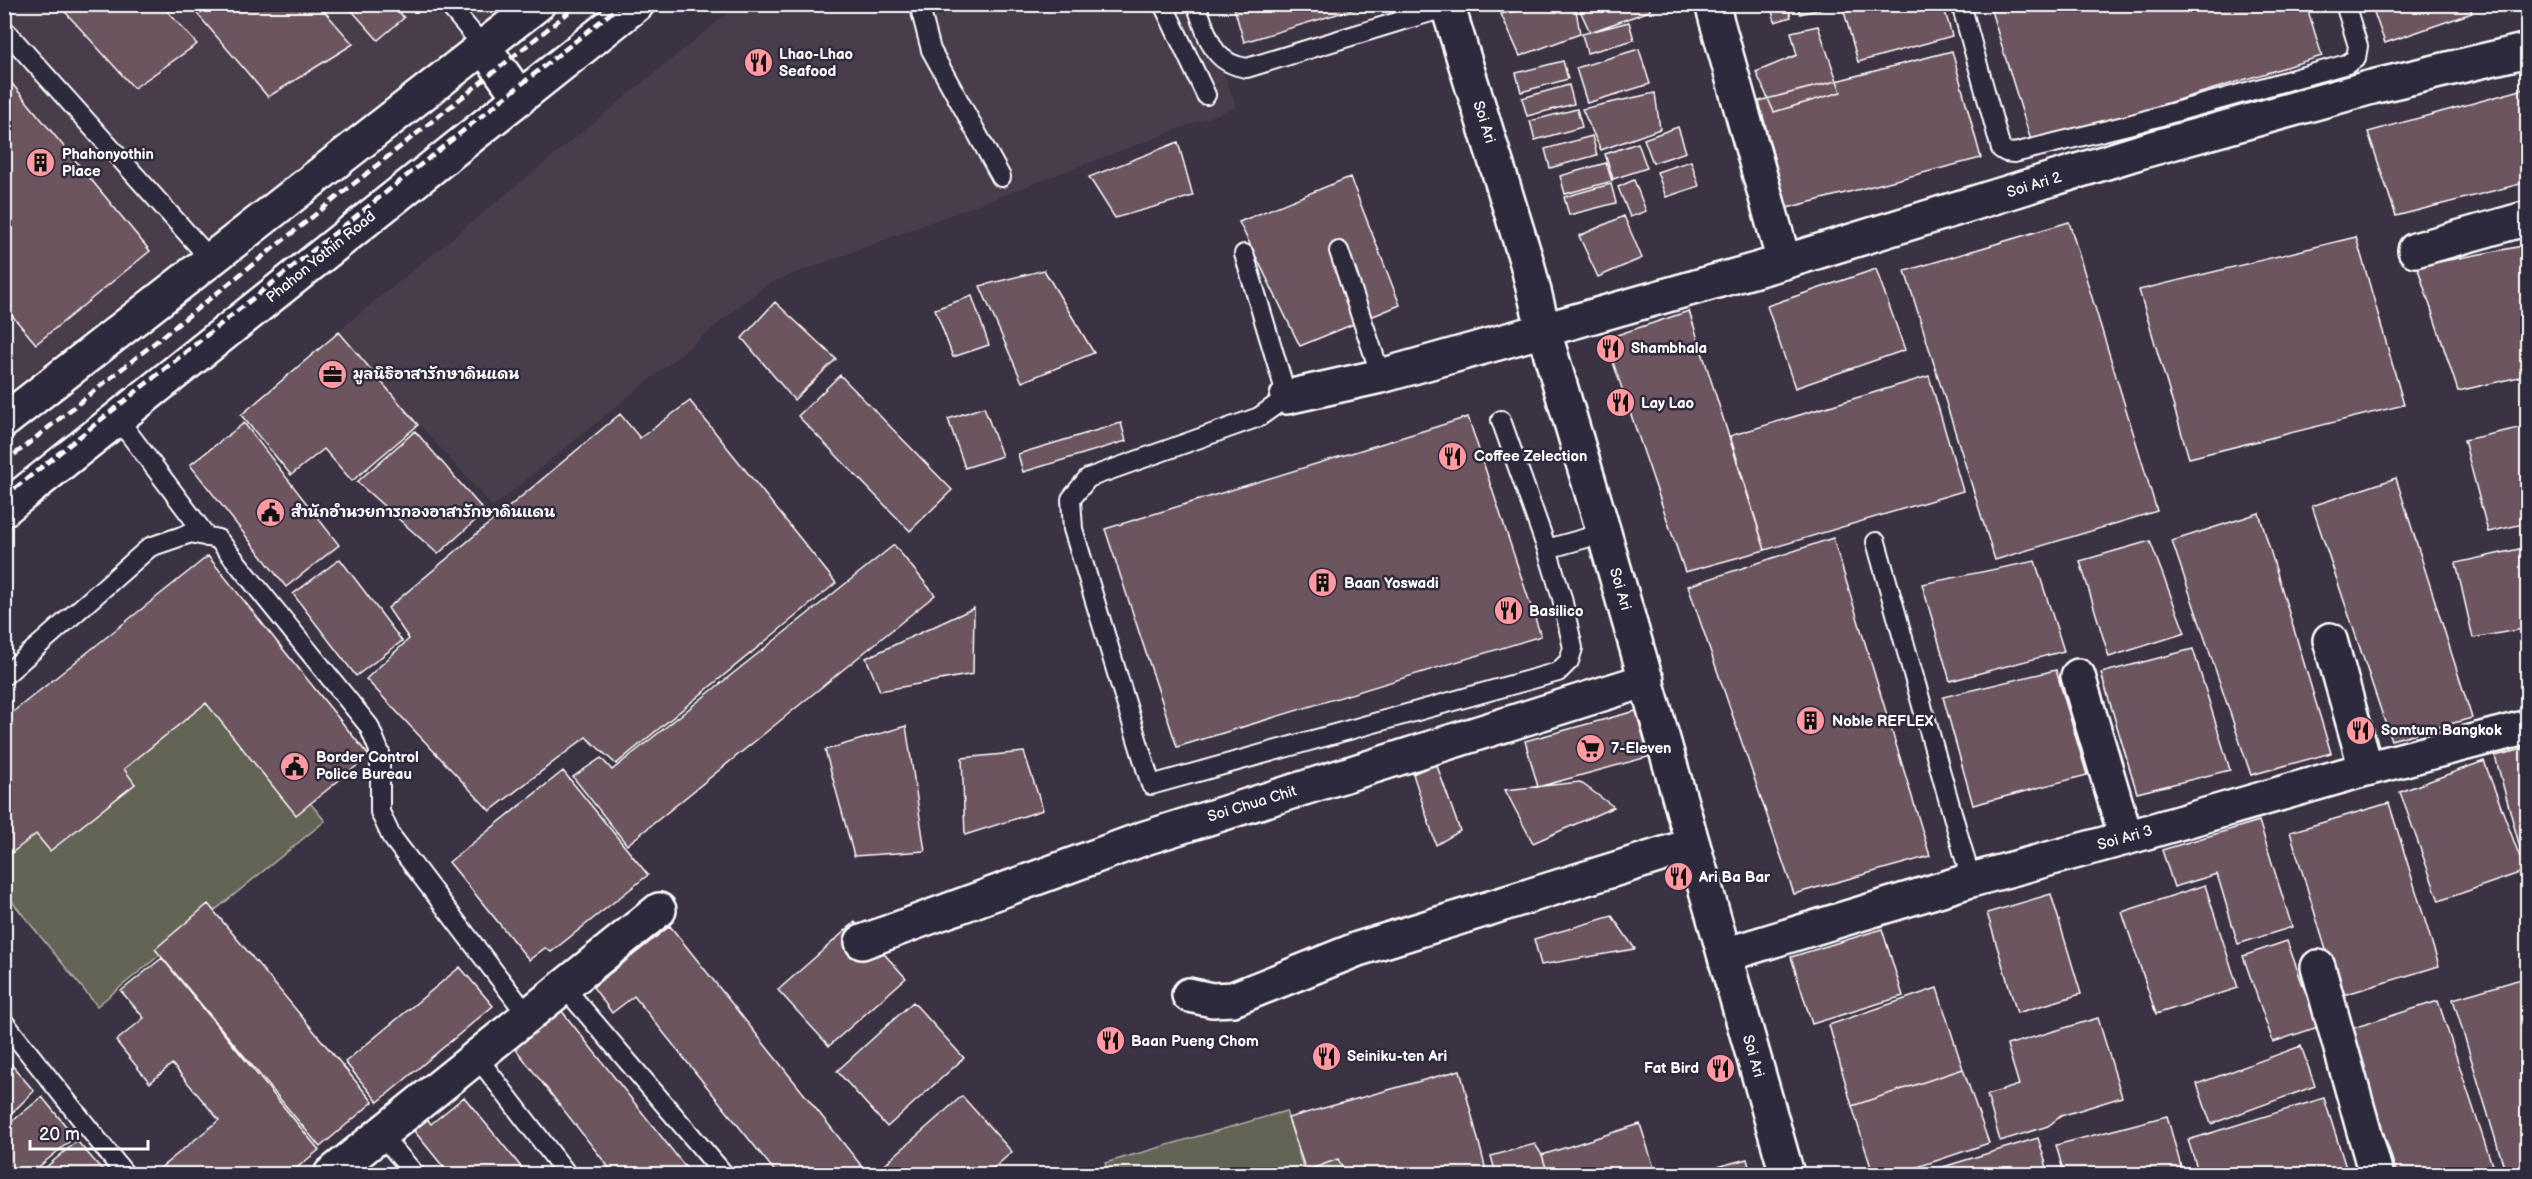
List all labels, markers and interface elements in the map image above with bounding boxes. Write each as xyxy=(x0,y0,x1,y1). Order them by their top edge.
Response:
place label: Lhao-Lhao Seafood xyxy=(779,45,854,81)
restaurant icon: Lhao-Lhao Seafood xyxy=(742,47,774,79)
street label: Soi Ari xyxy=(1469,99,1499,145)
place label: Phahonyothin Place xyxy=(62,145,154,181)
building icon: Phahonyothin Place xyxy=(25,147,57,179)
street label: Soi Ari 2 xyxy=(2004,168,2064,202)
street label: Phahon Yothin Road xyxy=(262,207,380,307)
restaurant icon: Shambhala xyxy=(1594,332,1626,364)
place label: Shambhala xyxy=(1631,339,1707,358)
office icon: มูลนิธิอาสารักษาดินแดน xyxy=(316,358,348,390)
place label: มูลนิธิอาสารักษาดินแดน xyxy=(353,365,519,385)
restaurant icon: Lay Lao xyxy=(1604,387,1636,419)
place label: Lay Lao xyxy=(1641,394,1694,413)
restaurant icon: Coffee Zelection xyxy=(1437,440,1469,472)
place label: Coffee Zelection xyxy=(1474,447,1587,466)
public building icon: สำนักอำนวยการกองอาสารักษาดินแดน xyxy=(254,496,286,528)
place label: สำนักอำนวยการกองอาสารักษาดินแดน xyxy=(291,502,556,522)
street label: Soi Ari xyxy=(1605,566,1635,612)
building icon: Baan Yoswadi xyxy=(1307,567,1339,599)
place label: Baan Yoswadi xyxy=(1344,574,1439,593)
restaurant icon: Basilico xyxy=(1492,595,1524,627)
place label: Basilico xyxy=(1529,602,1584,621)
building icon: Noble REFLEX xyxy=(1795,705,1827,737)
place label: Noble REFLEX xyxy=(1832,712,1934,731)
restaurant icon: Somtum Bangkok xyxy=(2344,714,2376,746)
place label: Somtum Bangkok xyxy=(2381,721,2502,740)
supermarket icon: 7-Eleven xyxy=(1574,732,1606,764)
place label: 7-Eleven xyxy=(1611,739,1671,758)
place label: Border Control Police Bureau xyxy=(316,748,419,784)
public building icon: Border Control Police Bureau xyxy=(279,750,311,782)
street label: Soi Chua Chit xyxy=(1205,781,1299,827)
street label: Soi Ari 3 xyxy=(2095,821,2155,855)
restaurant icon: Ari Ba Bar xyxy=(1662,861,1694,893)
place label: Ari Ba Bar xyxy=(1698,868,1771,887)
restaurant icon: Baan Pueng Chom xyxy=(1094,1025,1126,1057)
place label: Baan Pueng Chom xyxy=(1131,1032,1259,1051)
street label: Soi Ari xyxy=(1738,1033,1768,1079)
restaurant icon: Seiniku-ten Ari xyxy=(1310,1040,1342,1072)
place label: Seiniku-ten Ari xyxy=(1347,1047,1447,1066)
restaurant icon: Fat Bird xyxy=(1704,1052,1736,1084)
place label: Fat Bird xyxy=(1644,1059,1699,1078)
scale bar xyxy=(30,1113,148,1151)
text: 20 m xyxy=(39,1124,80,1145)

